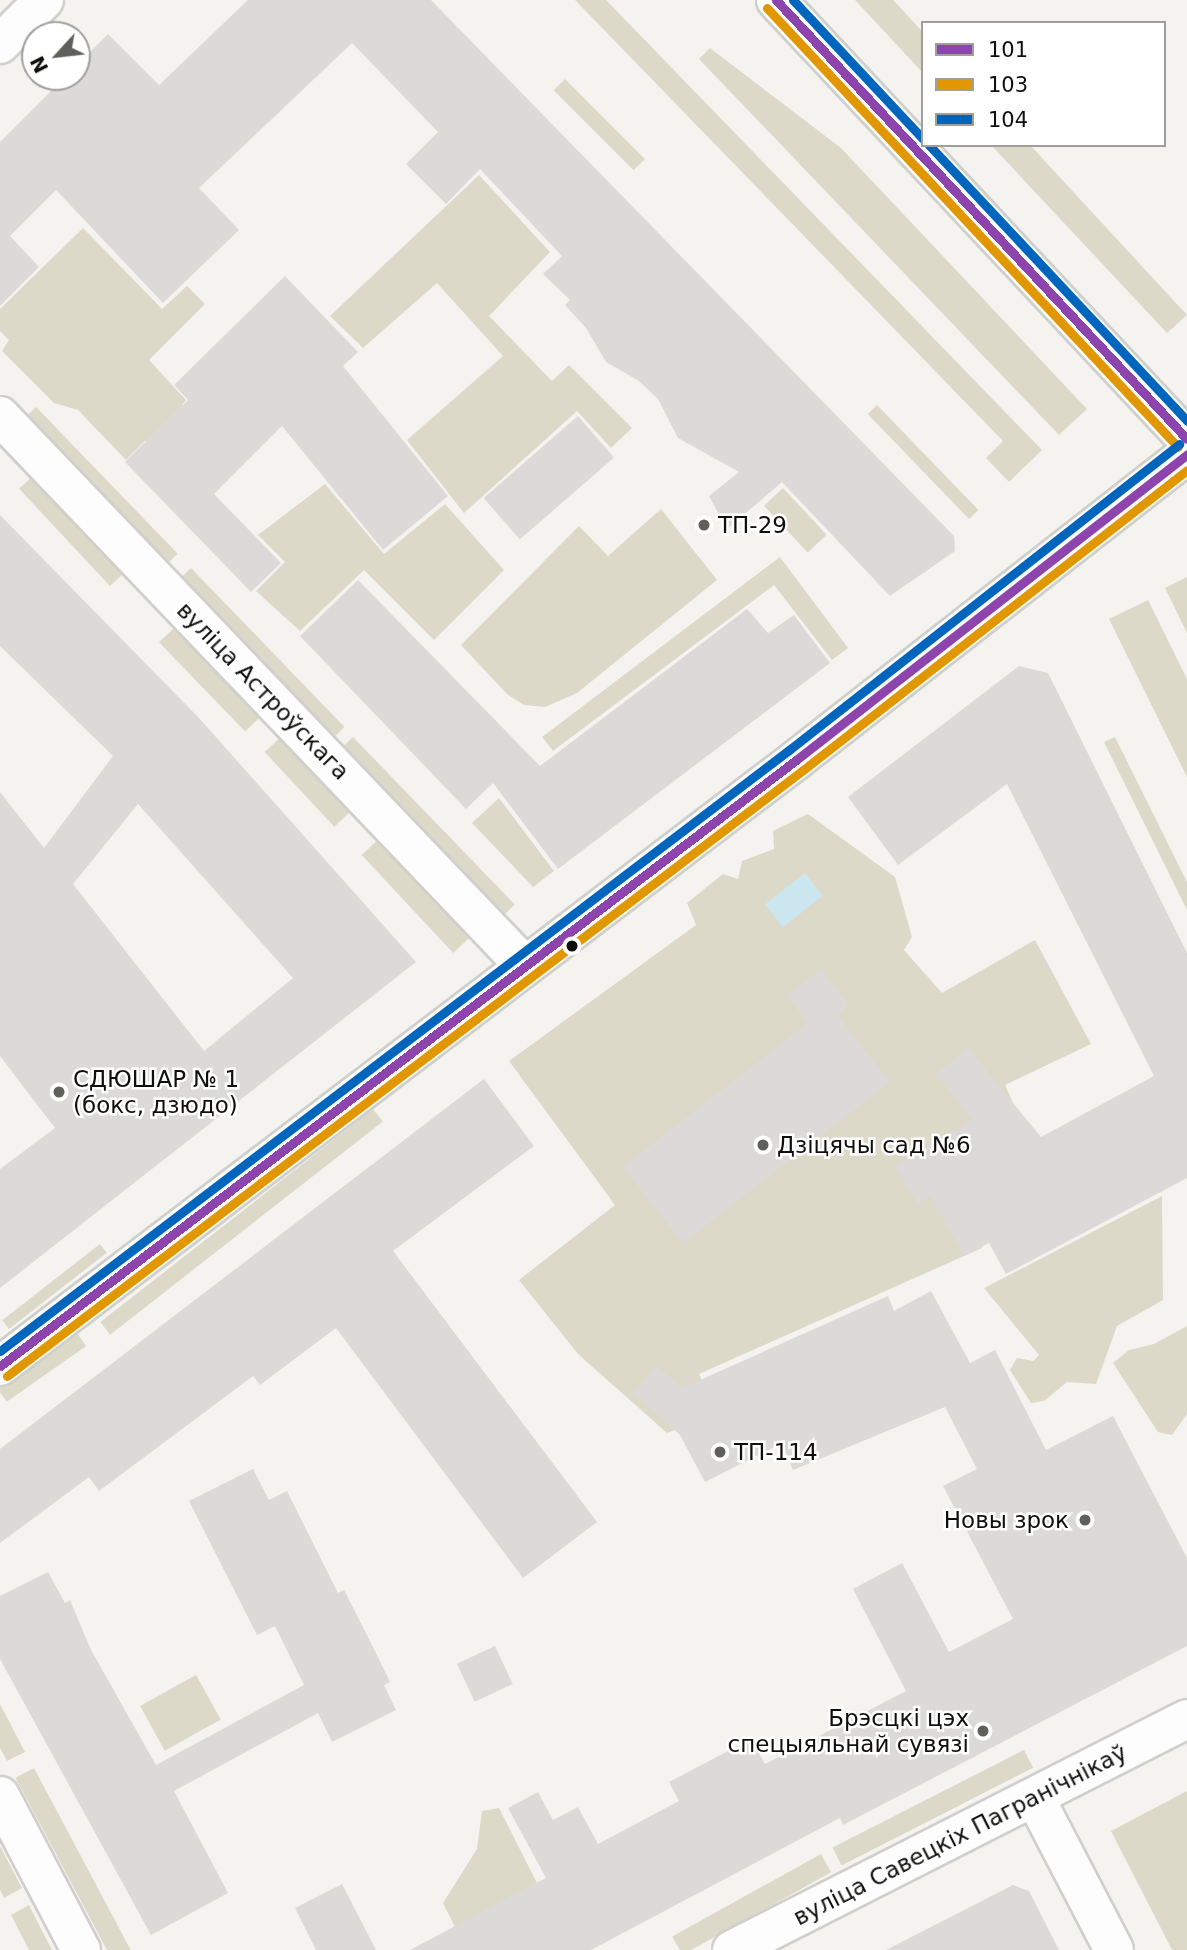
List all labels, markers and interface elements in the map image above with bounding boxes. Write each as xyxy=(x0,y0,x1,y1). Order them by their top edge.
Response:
north arrow xyxy=(21,21,91,91)
legend xyxy=(921,21,1166,147)
text: 101 xyxy=(988,38,1028,62)
text: N xyxy=(26,53,52,77)
text: 103 xyxy=(988,73,1028,97)
text: 104 xyxy=(988,108,1028,132)
place label: ТП-29 xyxy=(718,511,787,539)
marker: ТП-29 xyxy=(696,517,712,533)
street label: вуліца Астроўскага xyxy=(171,596,355,786)
unlabelled marker xyxy=(565,939,579,953)
place label: СДЮШАР № 1 (бокс, дзюдо) xyxy=(73,1065,239,1119)
marker: СДЮШАР № 1 (бокс, дзюдо) xyxy=(51,1084,67,1100)
place label: Дзіцячы сад №6 xyxy=(777,1131,971,1159)
marker: Дзіцячы сад №6 xyxy=(755,1137,771,1153)
place label: ТП-114 xyxy=(734,1438,818,1466)
marker: ТП-114 xyxy=(712,1444,728,1460)
place label: Новы зрок xyxy=(944,1506,1069,1534)
marker: Новы зрок xyxy=(1075,1510,1095,1530)
place label: Брэсцкі цэх спецыяльнай сувязі xyxy=(728,1704,969,1758)
marker: Брэсцкі цэх спецыяльнай сувязі xyxy=(975,1723,991,1739)
street label: вуліца Савецкіх Пагранічнікаў xyxy=(789,1739,1131,1931)

